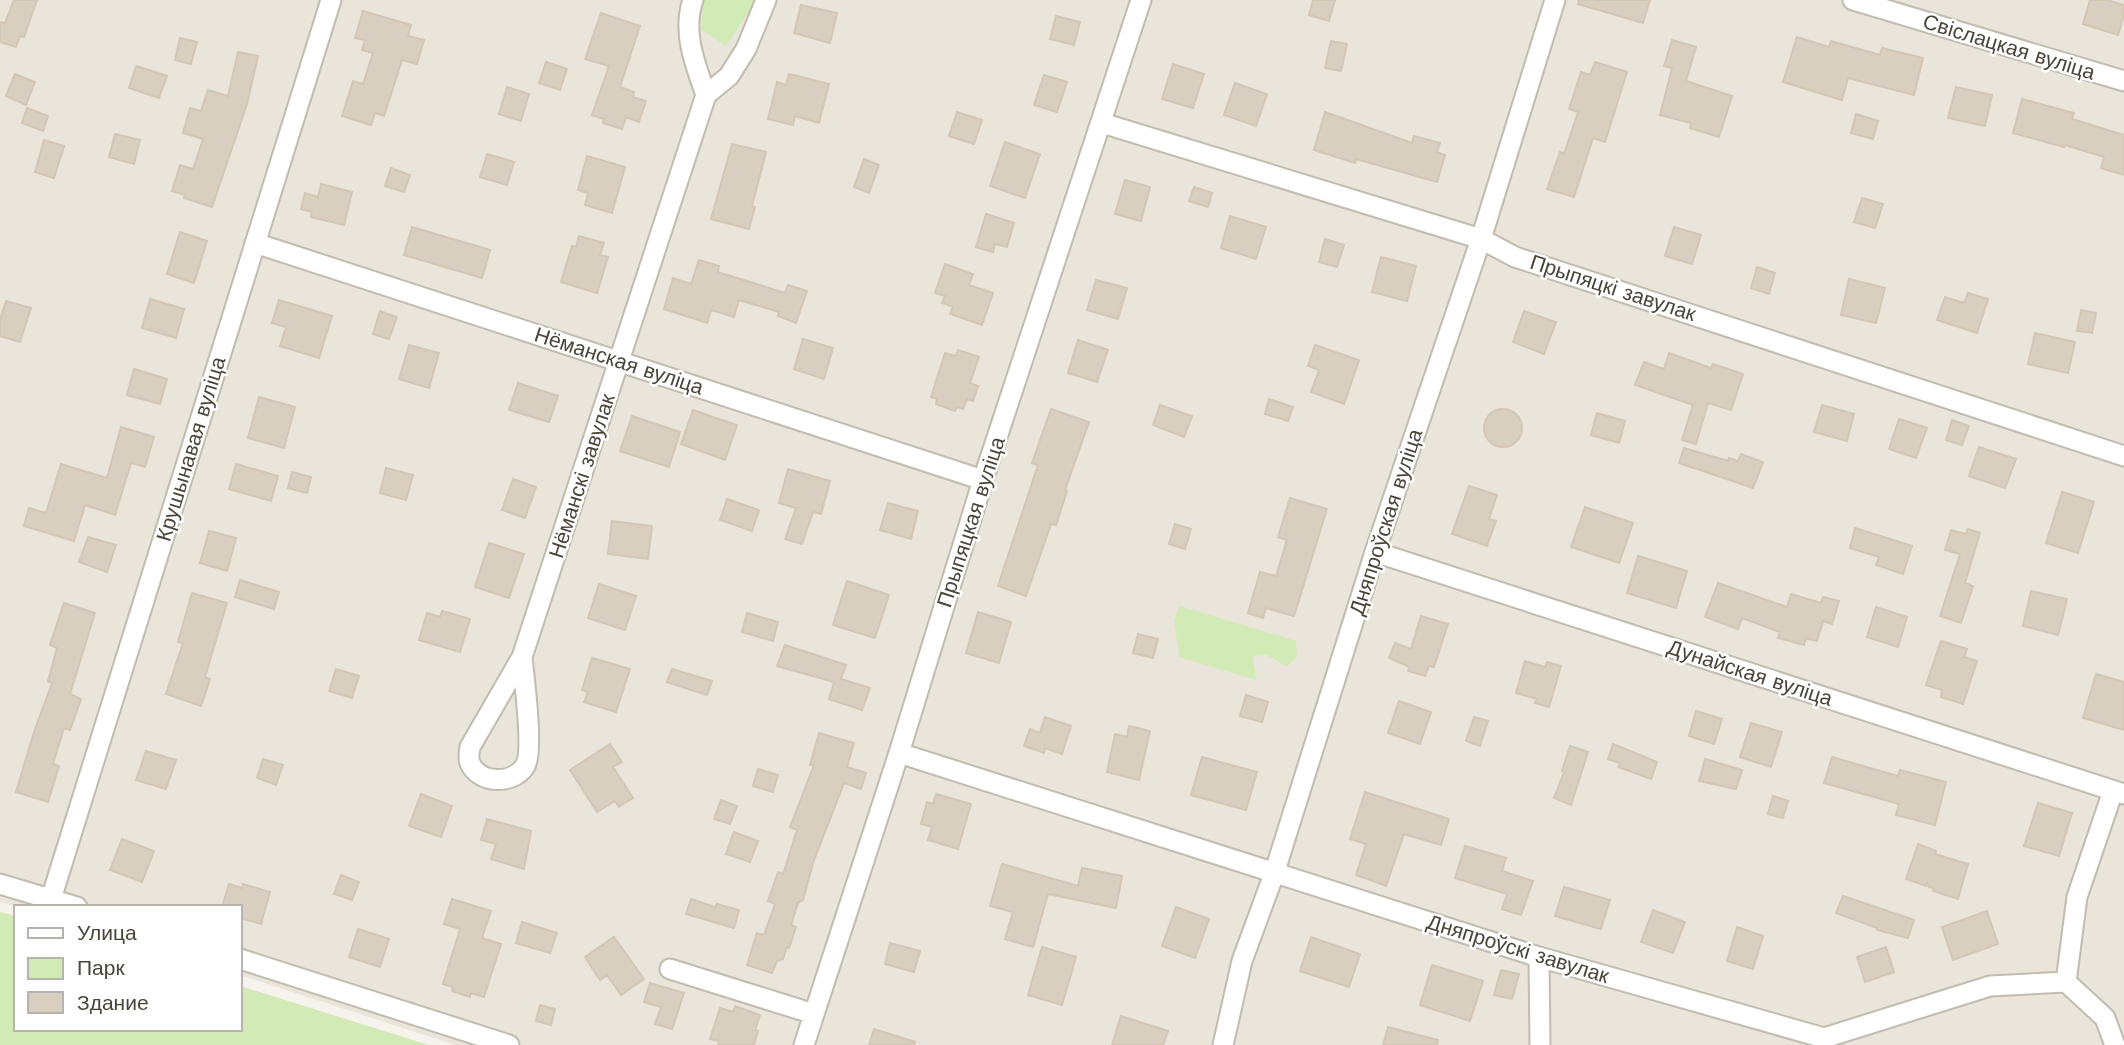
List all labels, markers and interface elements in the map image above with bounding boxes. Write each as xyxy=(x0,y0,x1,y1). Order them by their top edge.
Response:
street label: Свіслацкая вуліца xyxy=(1920,8,2099,85)
street label: Прыпяцкі завулак xyxy=(1527,249,1700,326)
street label: Нёманская вуліца xyxy=(531,321,707,400)
street label: Крушынавая вуліца xyxy=(151,353,231,544)
street label: Нёманскі завулак xyxy=(543,390,620,561)
street label: Дняпроўская вуліца xyxy=(1344,425,1428,618)
street label: Прыпяцкая вуліца xyxy=(931,433,1010,610)
street label: Дунайская вуліца xyxy=(1665,634,1836,711)
legend xyxy=(14,905,242,1031)
street label: Дняпроўскі завулак xyxy=(1424,909,1613,988)
text: Улица xyxy=(77,920,137,945)
text: Парк xyxy=(77,955,125,980)
text: Здание xyxy=(77,990,149,1015)

